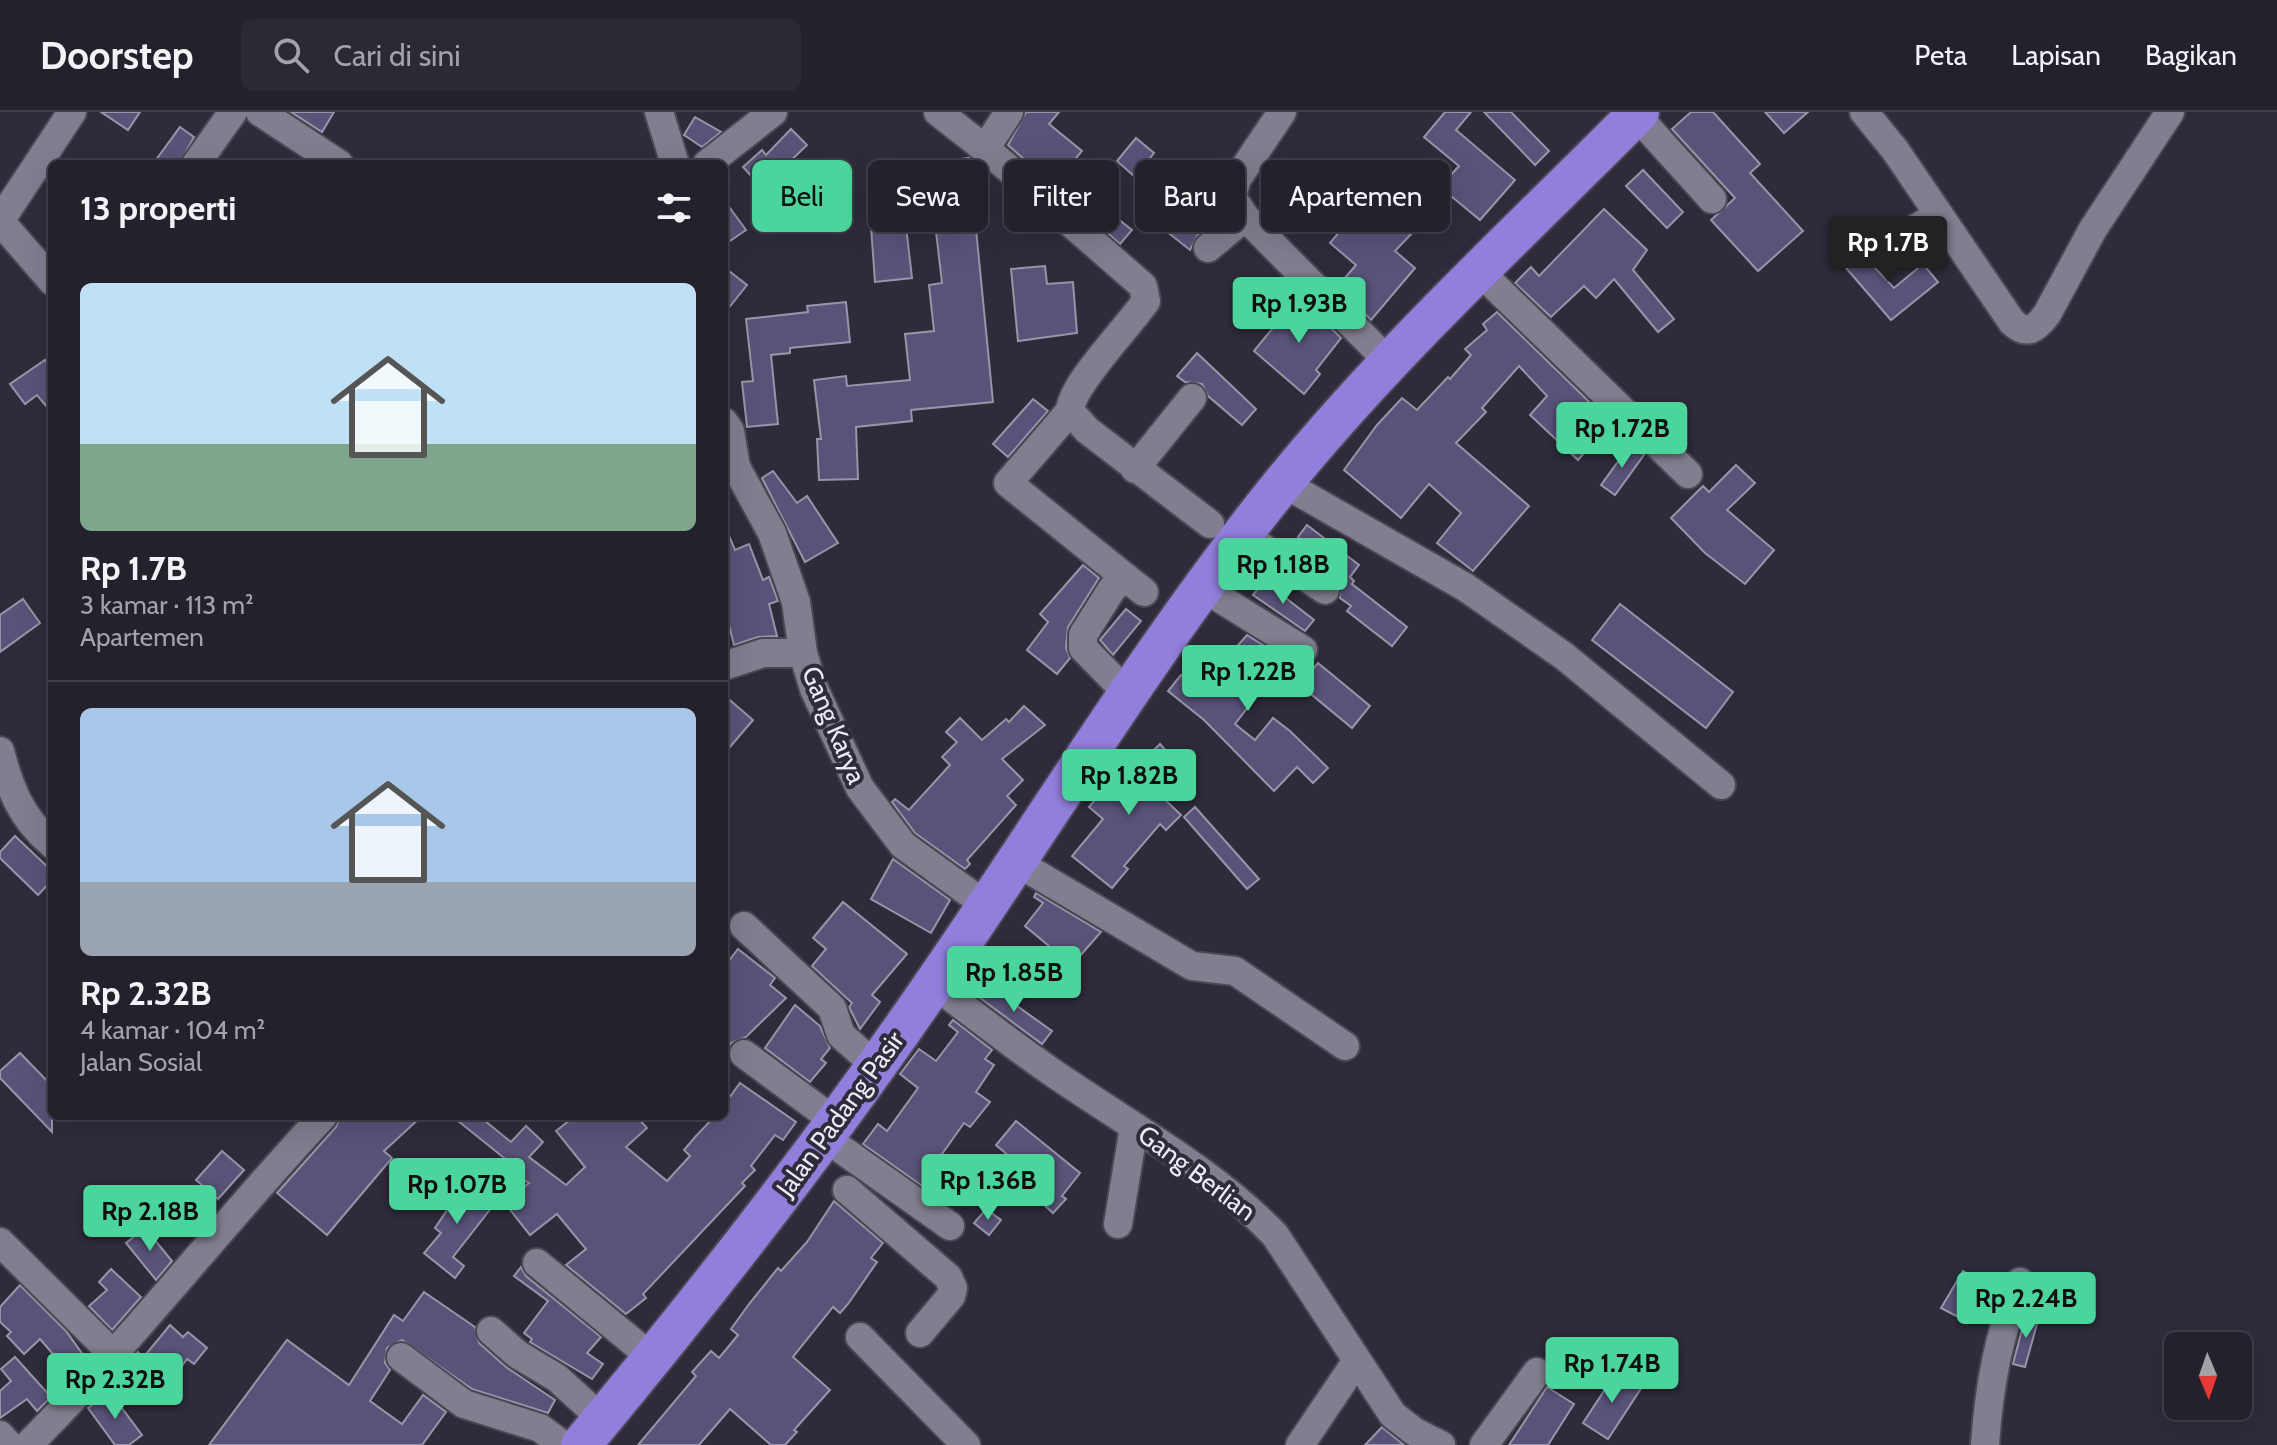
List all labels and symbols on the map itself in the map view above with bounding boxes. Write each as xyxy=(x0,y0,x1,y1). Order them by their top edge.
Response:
pin: Rp 1.7B xyxy=(1814,216,1962,284)
pin: Rp 1.93B xyxy=(1216,277,1382,345)
pin: Rp 1.72B xyxy=(1539,402,1705,470)
pin: Rp 1.18B xyxy=(1200,538,1366,606)
pin: Rp 1.22B xyxy=(1165,645,1331,713)
street label: Gang Karya xyxy=(795,662,873,789)
pin: Rp 1.82B xyxy=(1046,749,1212,817)
pin: Rp 1.85B xyxy=(931,946,1097,1014)
street label: Jalan Padang Pasir xyxy=(769,1024,911,1204)
street label: Gang Berlian xyxy=(1132,1118,1262,1228)
pin: Rp 1.36B xyxy=(905,1154,1071,1222)
pin: Rp 1.07B xyxy=(374,1158,540,1226)
pin: Rp 2.18B xyxy=(67,1185,233,1253)
pin: Rp 2.24B xyxy=(1943,1272,2109,1340)
north arrow xyxy=(2164,1332,2252,1420)
pin: Rp 1.74B xyxy=(1529,1337,1695,1405)
pin: Rp 2.32B xyxy=(32,1353,198,1421)

